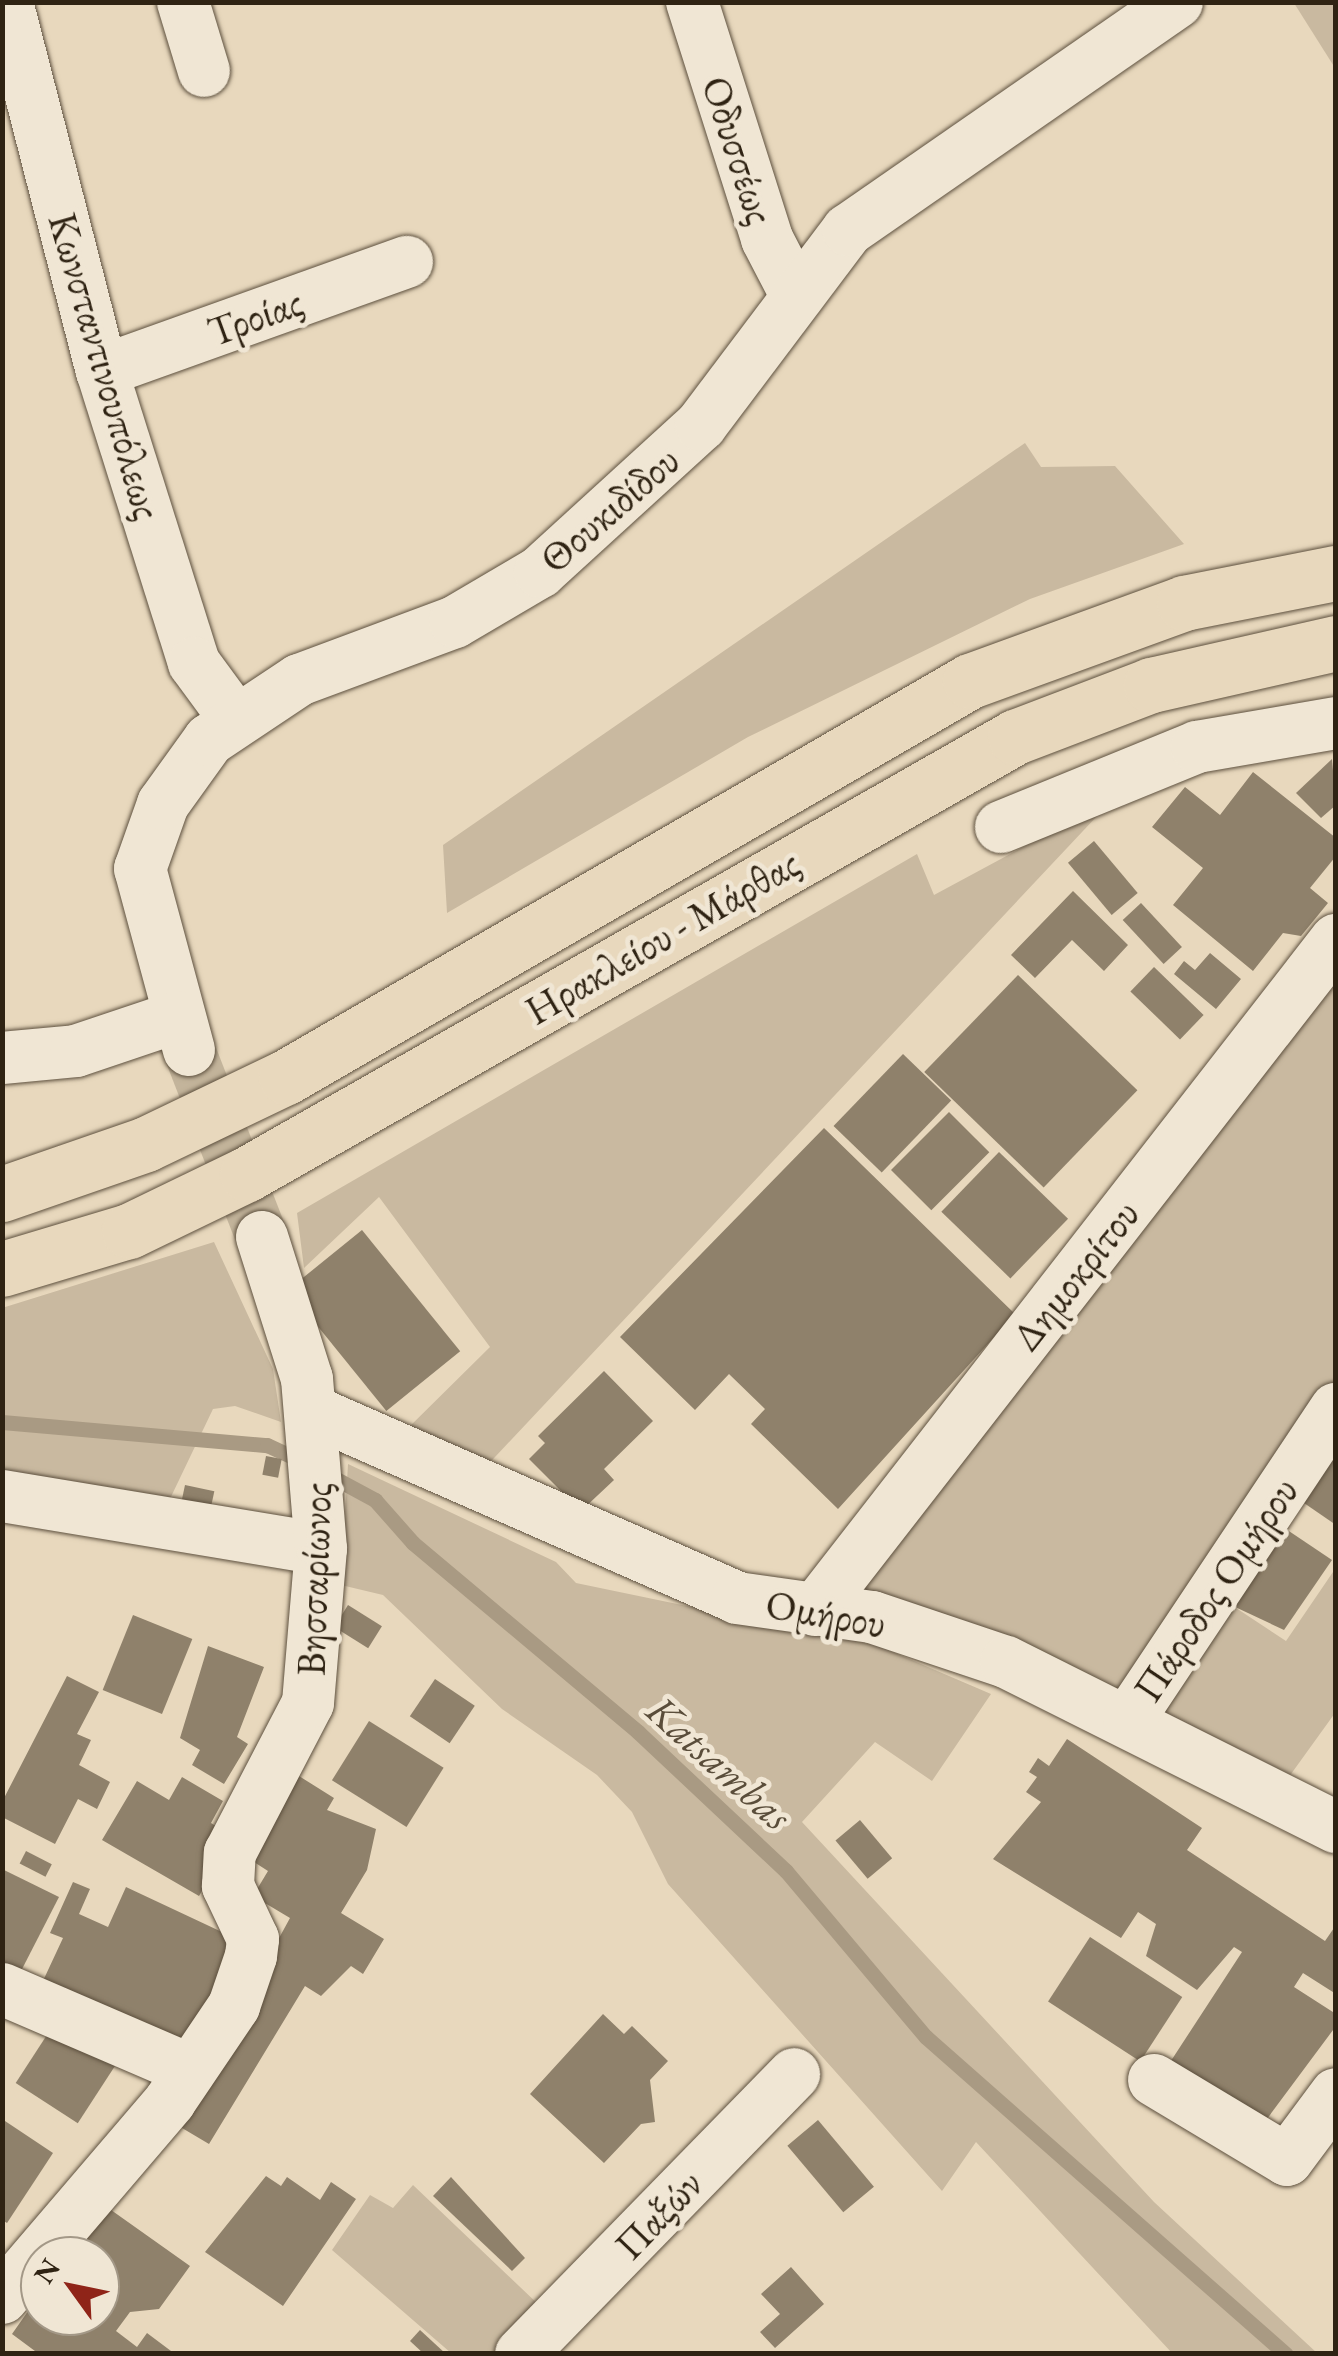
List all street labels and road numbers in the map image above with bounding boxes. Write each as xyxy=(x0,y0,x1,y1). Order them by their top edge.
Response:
street label: Οδυσσέως xyxy=(693,70,785,230)
street label: Κωνσταντινουπόλεως xyxy=(39,207,173,525)
street label: Τροίας xyxy=(201,277,309,355)
street label: Θουκιδίδου xyxy=(530,436,688,582)
street label: Ηρακλείου - Μάρθας xyxy=(516,838,808,1034)
street label: Δημοκρίτου xyxy=(1001,1190,1149,1360)
street label: Πάροδος Ομήρου xyxy=(1123,1468,1307,1710)
street label: Βησσαρίωνος xyxy=(286,1482,340,1676)
street label: Ομήρου xyxy=(762,1579,890,1647)
street label: Παξών xyxy=(604,2160,712,2268)

